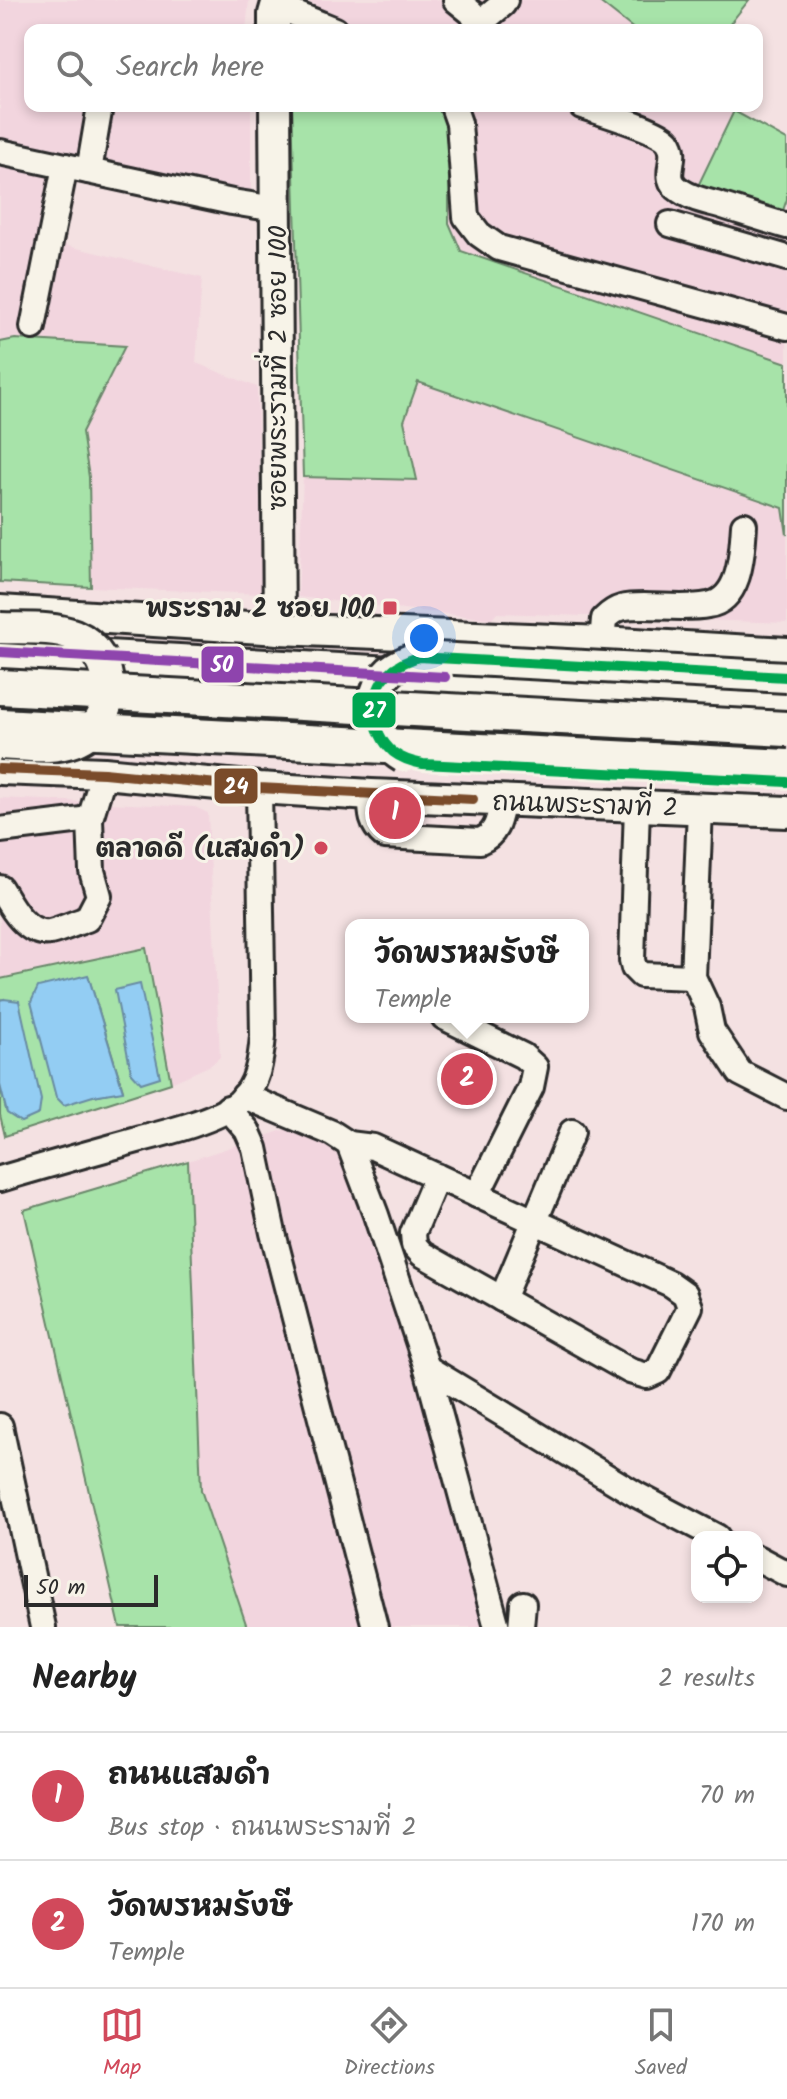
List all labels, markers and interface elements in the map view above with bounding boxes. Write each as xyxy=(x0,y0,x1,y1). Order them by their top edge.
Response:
search box xyxy=(24,24,763,112)
text: Search here xyxy=(116,44,264,92)
icon: search xyxy=(52,46,96,90)
street label: ซอยพระรามที่ 2 ซอย 100 xyxy=(253,225,300,511)
place label: พระราม 2 ซอย 100 xyxy=(145,589,375,631)
marker: พระราม 2 ซอย 100 xyxy=(381,599,399,617)
your location xyxy=(404,618,444,658)
line badge: 50 xyxy=(200,645,245,684)
text: 50 xyxy=(210,649,234,684)
line badge: 27 xyxy=(351,691,397,729)
text: 27 xyxy=(362,695,386,730)
line badge: 24 xyxy=(213,767,259,805)
text: 24 xyxy=(224,771,248,806)
street label: ถนนพระรามที่ 2 xyxy=(491,777,679,830)
pin: 1 xyxy=(369,783,421,843)
place label: ตลาดดี (แสมดำ) xyxy=(95,829,305,871)
marker: ตลาดดี (แสมดำ) xyxy=(312,839,330,857)
popup xyxy=(345,919,589,1023)
text: วัดพรหมรังษี xyxy=(375,931,559,979)
text: Temple xyxy=(375,979,451,1021)
pin: 2 xyxy=(441,1049,493,1109)
map controls xyxy=(691,1531,763,1603)
button: locate xyxy=(691,1531,763,1603)
scale bar xyxy=(24,1571,158,1607)
text: 50 m xyxy=(36,1571,85,1606)
text: Nearby xyxy=(32,1652,137,1706)
text: 2 results xyxy=(658,1658,755,1700)
text: ถนนแสมดำ xyxy=(108,1752,270,1800)
text: 1 xyxy=(54,1775,62,1817)
text: 70 m xyxy=(699,1775,755,1817)
text: Bus stop · ถนนพระรามที่ 2 xyxy=(108,1807,417,1849)
text: วัดพรหมรังษี xyxy=(108,1884,293,1932)
text: 2 xyxy=(50,1903,66,1945)
text: 170 m xyxy=(691,1903,755,1945)
text: Temple xyxy=(108,1932,185,1974)
tab: Map xyxy=(100,2003,144,2086)
tab: Directions xyxy=(344,2003,435,2086)
tab: Saved xyxy=(635,2003,687,2086)

